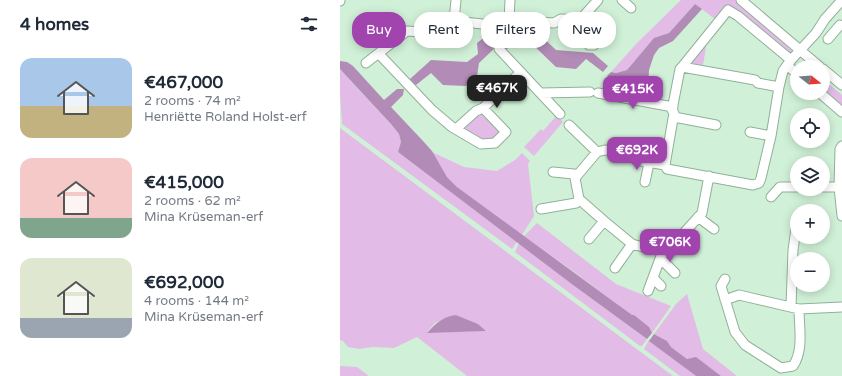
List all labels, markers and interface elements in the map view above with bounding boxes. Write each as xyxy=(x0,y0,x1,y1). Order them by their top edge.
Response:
chip: Buy xyxy=(352,12,406,48)
chip: Rent xyxy=(414,12,473,48)
chip: Filters xyxy=(481,12,550,48)
chip: New xyxy=(558,12,616,48)
icon: filters xyxy=(298,13,320,35)
text: 4 homes xyxy=(20,14,89,35)
north arrow xyxy=(790,60,830,100)
map controls xyxy=(790,60,830,292)
text: €467,000 xyxy=(144,72,223,93)
icon: home xyxy=(52,74,100,122)
pin: €467K xyxy=(469,75,525,109)
pin: €415K xyxy=(605,76,661,110)
text: €467K xyxy=(476,80,518,96)
text: €415K xyxy=(612,81,654,97)
text: 2 rooms · 74 m² xyxy=(144,93,241,109)
button: locate xyxy=(790,108,830,148)
text: Henriëtte Roland Holst-erf xyxy=(144,109,307,125)
pin: €692K xyxy=(609,137,665,171)
text: €692K xyxy=(616,142,658,158)
button: layers xyxy=(790,156,830,196)
text: €415,000 xyxy=(144,172,224,193)
icon: home xyxy=(52,174,100,222)
text: 2 rooms · 62 m² xyxy=(144,193,241,209)
button: + xyxy=(790,204,830,244)
text: Mina Krüseman-erf xyxy=(144,209,263,225)
pin: €706K xyxy=(642,229,698,263)
text: €706K xyxy=(649,234,691,250)
button: − xyxy=(790,252,830,292)
text: €692,000 xyxy=(144,272,224,293)
icon: home xyxy=(52,274,100,322)
text: 4 rooms · 144 m² xyxy=(144,293,249,309)
text: Mina Krüseman-erf xyxy=(144,309,263,325)

